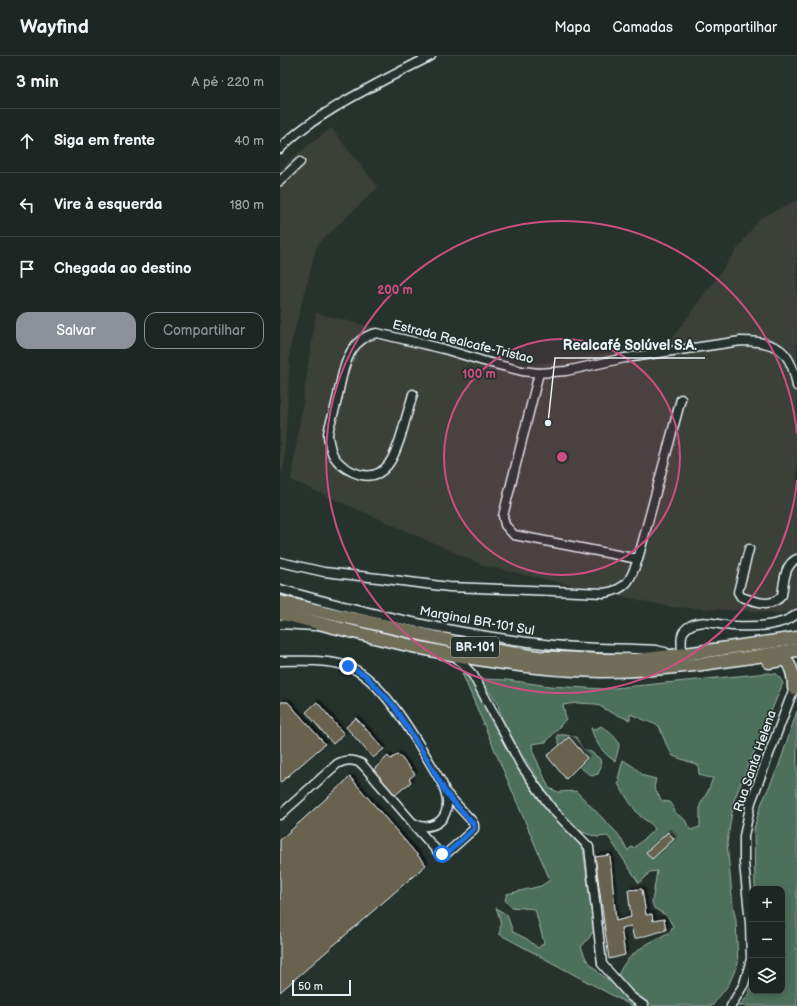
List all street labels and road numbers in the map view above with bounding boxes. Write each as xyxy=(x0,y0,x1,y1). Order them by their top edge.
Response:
street label: Estrada Realcafe-Tristao xyxy=(391,317,535,367)
street label: Marginal BR-101 Sul xyxy=(418,603,536,639)
road number: BR-101 xyxy=(451,637,499,657)
street label: Rua Santa Helena xyxy=(730,708,780,814)

